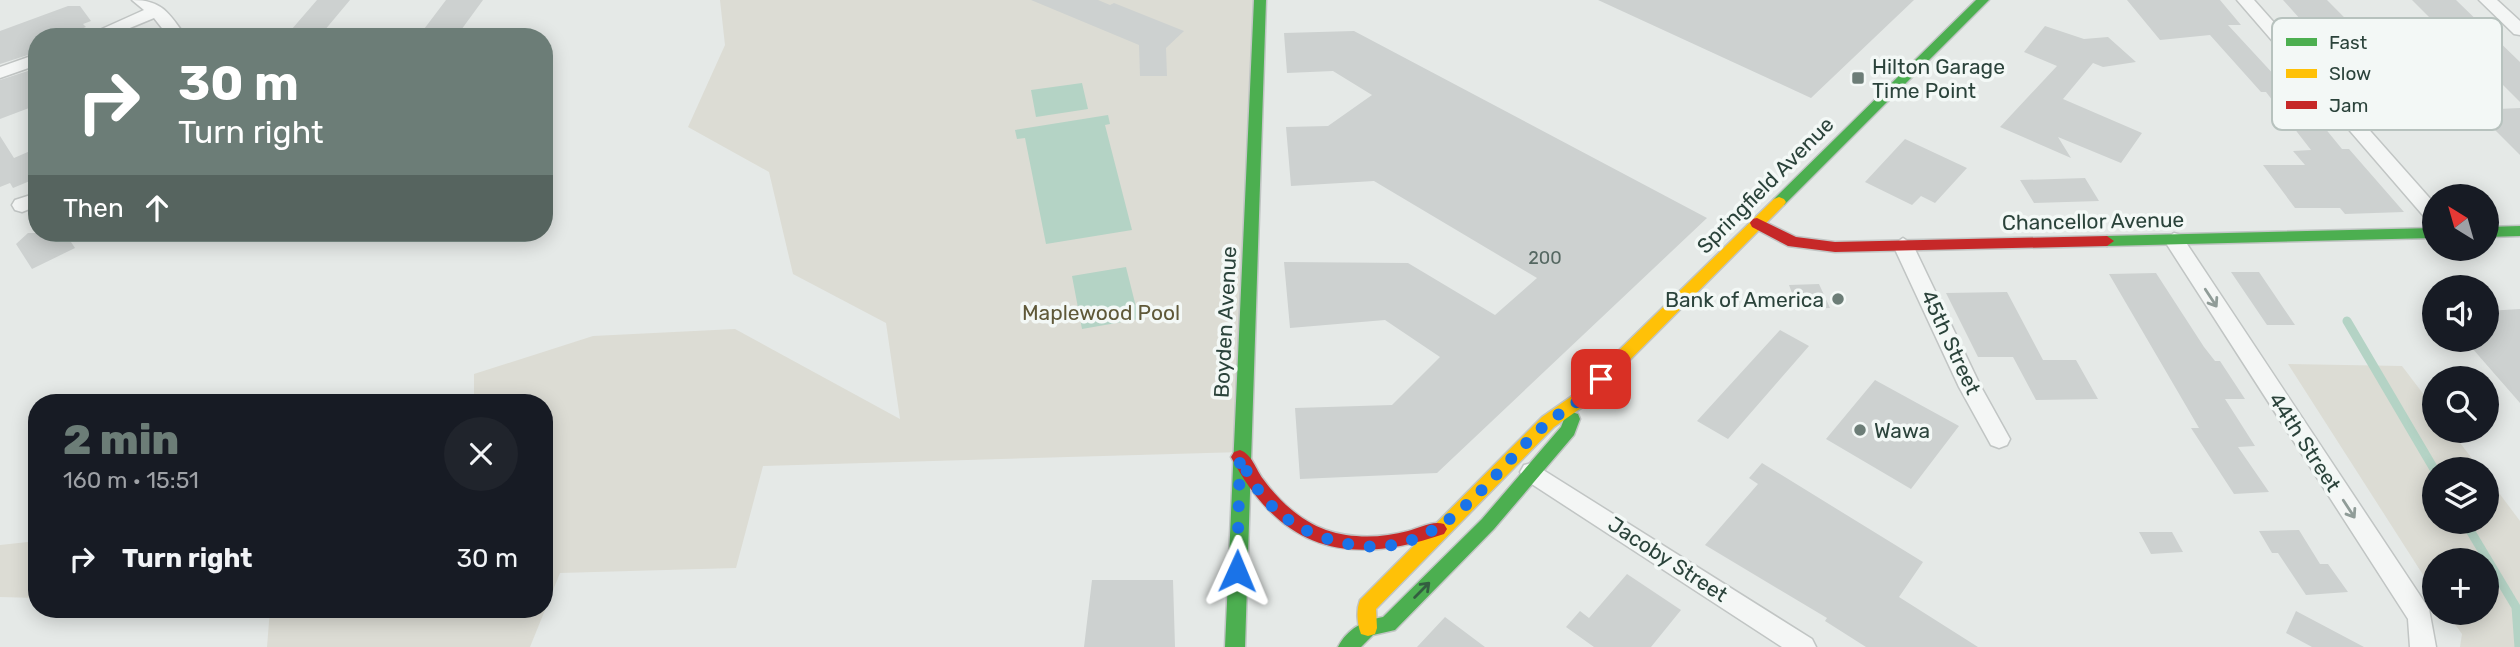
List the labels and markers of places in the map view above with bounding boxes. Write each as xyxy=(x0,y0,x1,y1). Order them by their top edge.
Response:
place label: Hilton Garage Time Point xyxy=(1872,54,2005,103)
marker: Hilton Garage Time Point xyxy=(1850,70,1866,86)
place label: Bank of America xyxy=(1665,287,1824,312)
marker: Bank of America xyxy=(1830,291,1846,307)
pin xyxy=(1571,349,1631,409)
place label: Wawa xyxy=(1874,418,1930,443)
marker: Wawa xyxy=(1852,422,1868,438)

